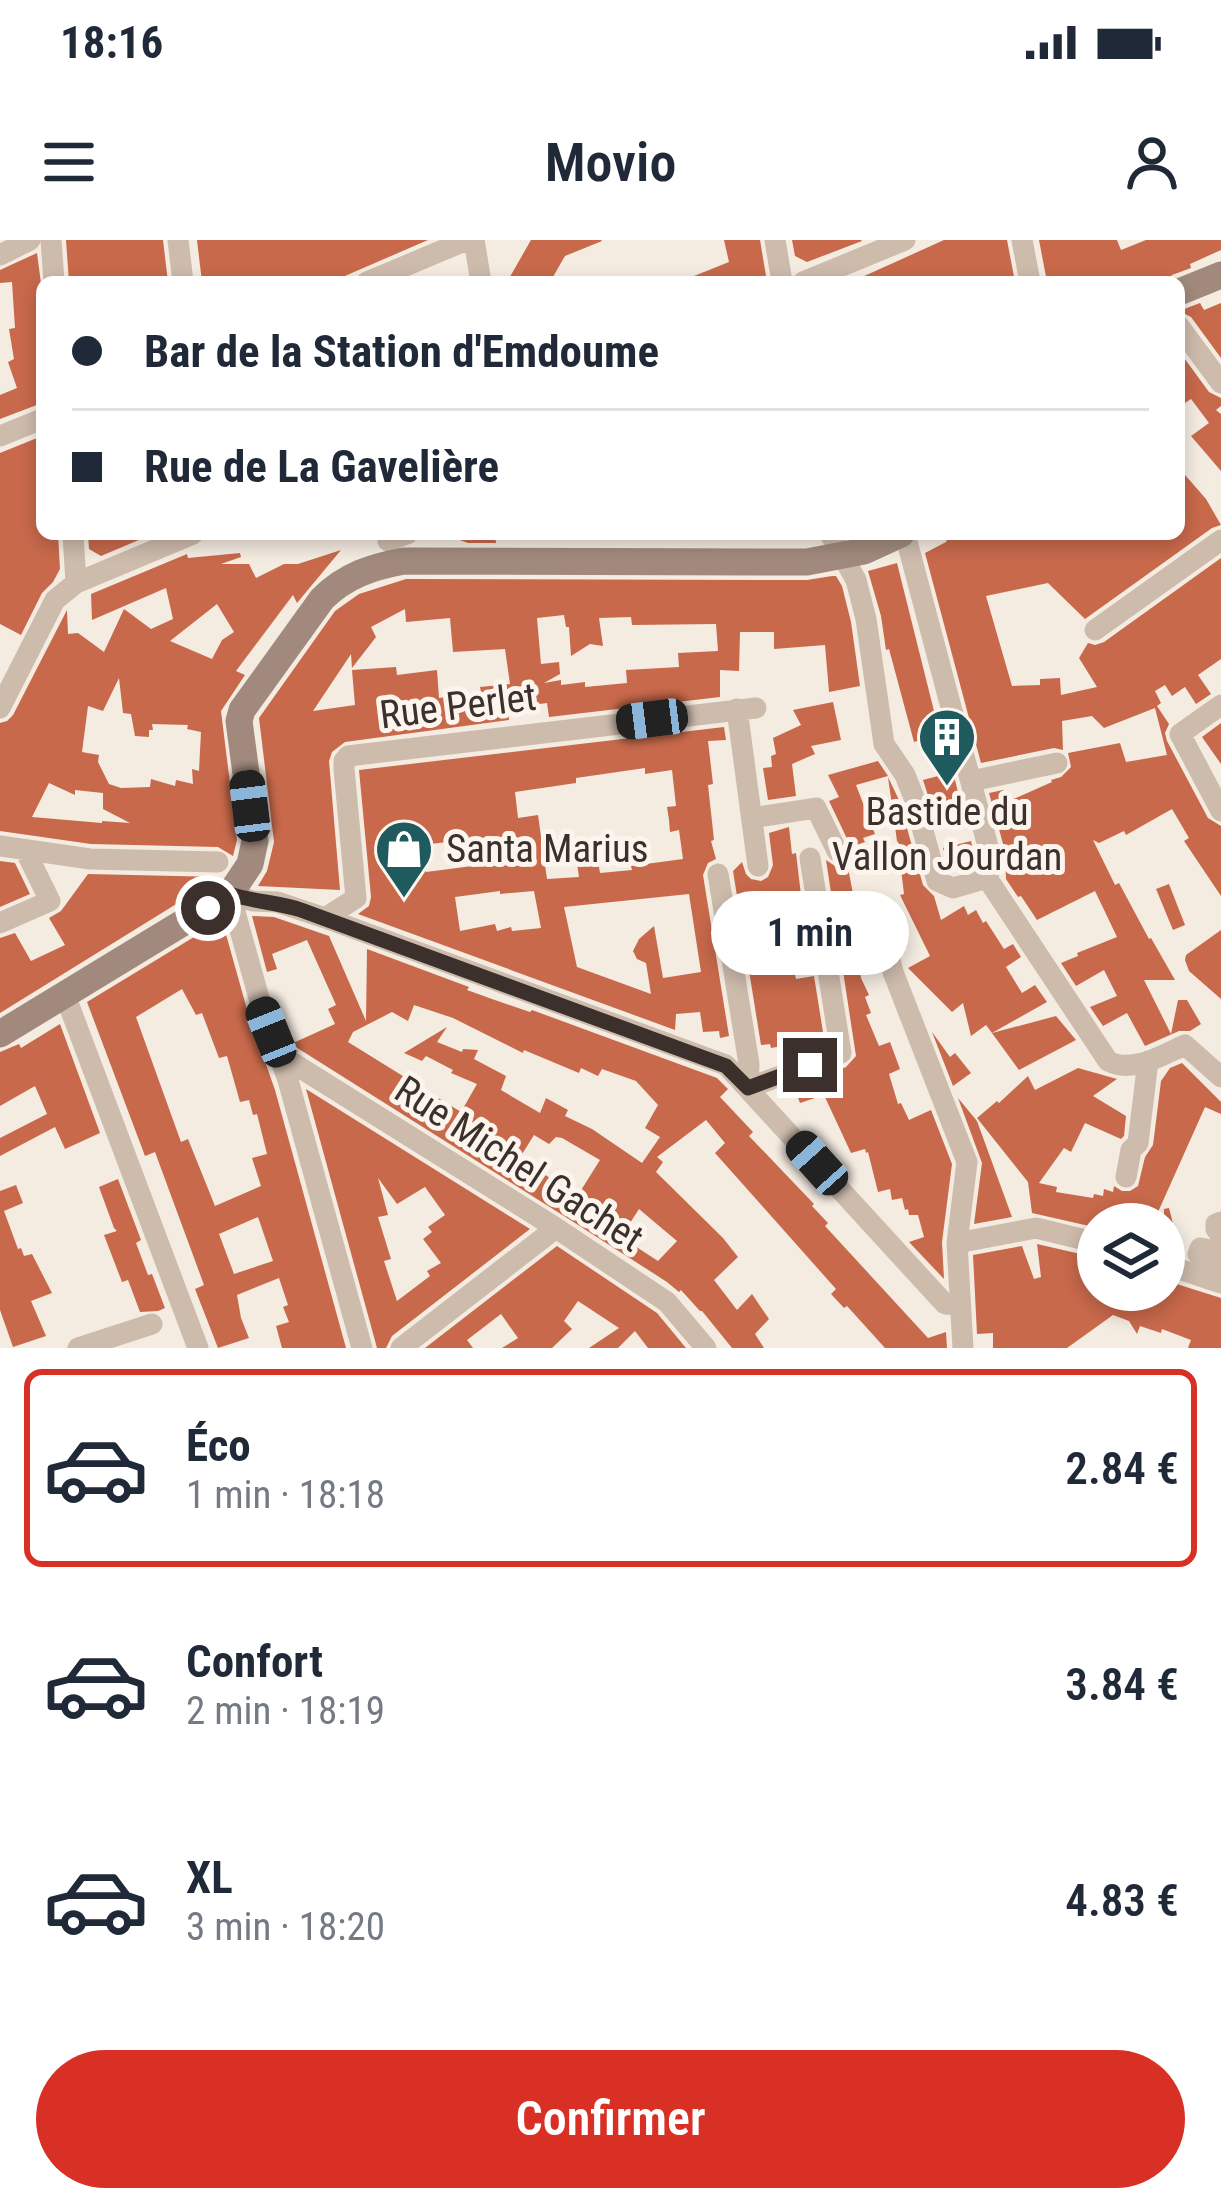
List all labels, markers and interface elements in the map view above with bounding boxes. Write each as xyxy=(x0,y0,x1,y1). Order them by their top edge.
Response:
text: 18:16 xyxy=(60,16,163,69)
icon: menu xyxy=(36,129,102,195)
icon: person xyxy=(1119,129,1185,195)
text: Movio xyxy=(545,131,676,194)
text: Bar de la Station d'Emdoume xyxy=(144,325,659,378)
text: Rue de La Gavelière xyxy=(144,440,499,493)
street label: Rue Perlet xyxy=(377,674,539,738)
car xyxy=(614,697,690,741)
building icon: Bastide du Vallon Jourdan xyxy=(916,706,978,788)
car xyxy=(228,768,272,844)
place label: Bastide du Vallon Jourdan xyxy=(832,789,1062,880)
shop icon: Santa Marius xyxy=(373,818,435,900)
place label: Santa Marius xyxy=(446,826,649,872)
route start xyxy=(181,881,235,935)
callout: 1 min xyxy=(711,891,909,975)
text: 1 min xyxy=(767,910,853,956)
car xyxy=(241,992,301,1072)
route end xyxy=(783,1038,837,1092)
street label: Rue Michel Gachet xyxy=(386,1067,652,1261)
car xyxy=(780,1124,854,1202)
map controls xyxy=(1077,1203,1185,1311)
button: layers xyxy=(1077,1203,1185,1311)
icon: car xyxy=(42,1414,150,1522)
text: Éco xyxy=(186,1419,251,1472)
text: 2.84 € xyxy=(1065,1442,1179,1495)
text: 1 min · 18:18 xyxy=(186,1472,385,1518)
icon: car xyxy=(42,1630,150,1738)
text: Confort xyxy=(186,1635,323,1688)
text: 3.84 € xyxy=(1065,1658,1179,1711)
text: 2 min · 18:19 xyxy=(186,1688,385,1734)
icon: car xyxy=(42,1846,150,1954)
text: XL xyxy=(186,1851,233,1904)
text: 4.83 € xyxy=(1065,1874,1179,1927)
text: 3 min · 18:20 xyxy=(186,1904,385,1950)
button: Confirmer xyxy=(36,2050,1185,2188)

